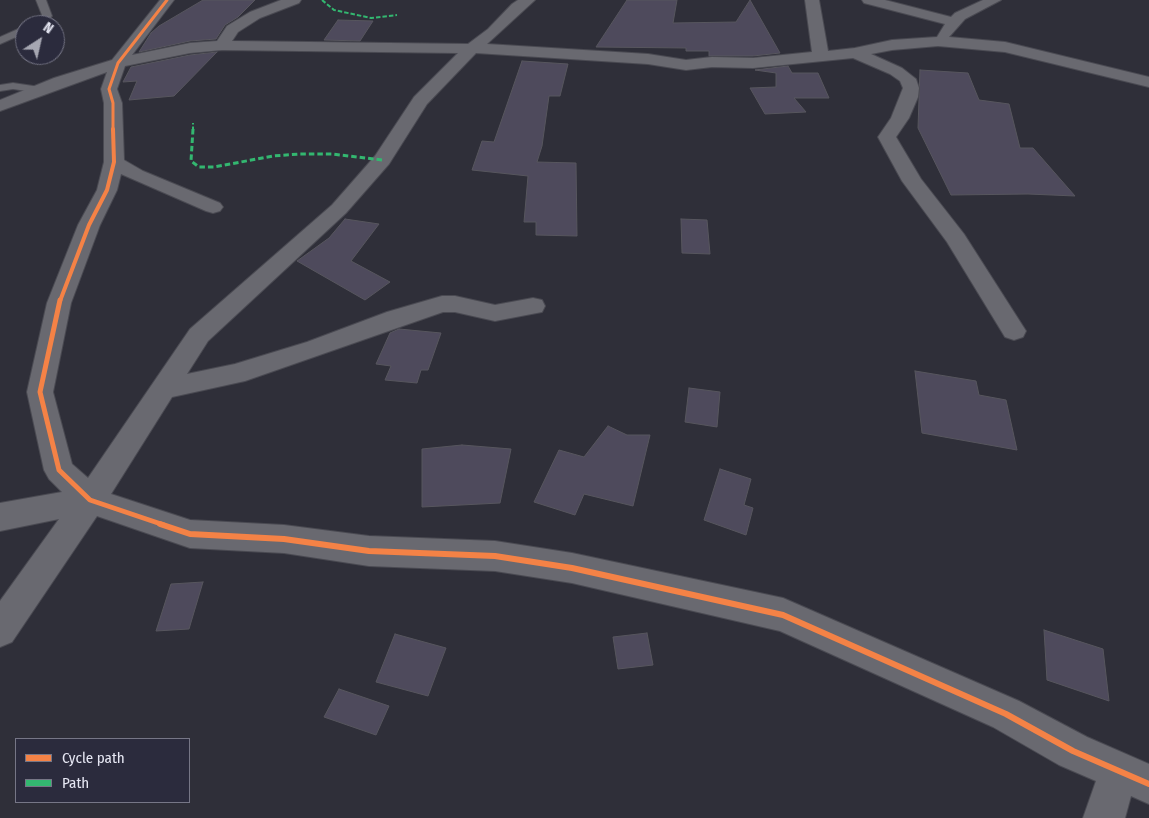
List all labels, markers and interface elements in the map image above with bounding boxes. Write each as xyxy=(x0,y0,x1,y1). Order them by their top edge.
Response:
north arrow xyxy=(15,15,65,65)
text: N xyxy=(40,19,57,37)
legend xyxy=(15,738,190,803)
text: Cycle path xyxy=(62,749,125,767)
text: Path xyxy=(62,774,89,792)

